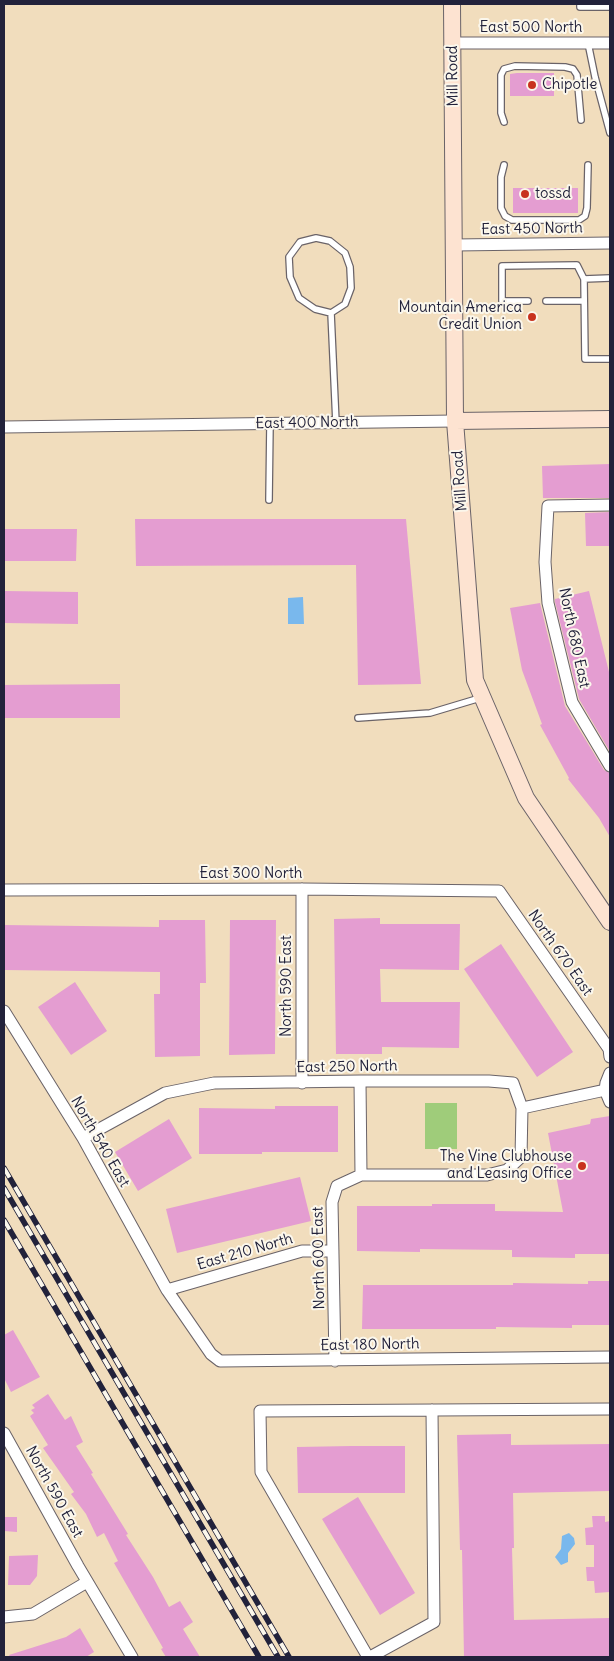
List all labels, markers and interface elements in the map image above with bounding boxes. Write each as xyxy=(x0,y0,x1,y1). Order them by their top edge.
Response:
street label: East 500 North xyxy=(479,19,583,37)
street label: Mill Road xyxy=(443,45,463,107)
place label: Chipotle xyxy=(542,76,597,94)
marker: Chipotle xyxy=(526,79,538,91)
place label: tossd xyxy=(535,185,571,203)
marker: tossd xyxy=(519,188,531,200)
street label: East 450 North xyxy=(481,219,583,239)
place label: Mountain America Credit Union xyxy=(399,299,522,334)
marker: Mountain America Credit Union xyxy=(526,311,538,323)
street label: East 400 North xyxy=(255,413,359,433)
street label: Mill Road xyxy=(449,450,471,512)
street label: North 680 East xyxy=(555,586,593,690)
street label: East 300 North xyxy=(200,865,302,883)
street label: North 670 East xyxy=(524,907,596,999)
street label: North 590 East xyxy=(278,935,296,1037)
street label: East 250 North xyxy=(296,1057,398,1077)
street label: North 540 East xyxy=(67,1093,133,1191)
place label: The Vine Clubhouse and Leasing Office xyxy=(440,1148,572,1183)
marker: The Vine Clubhouse and Leasing Office xyxy=(576,1160,588,1172)
street label: North 600 East xyxy=(309,1206,329,1310)
street label: East 210 North xyxy=(195,1230,295,1274)
street label: East 180 North xyxy=(320,1335,420,1355)
street label: North 590 East xyxy=(21,1443,87,1541)

